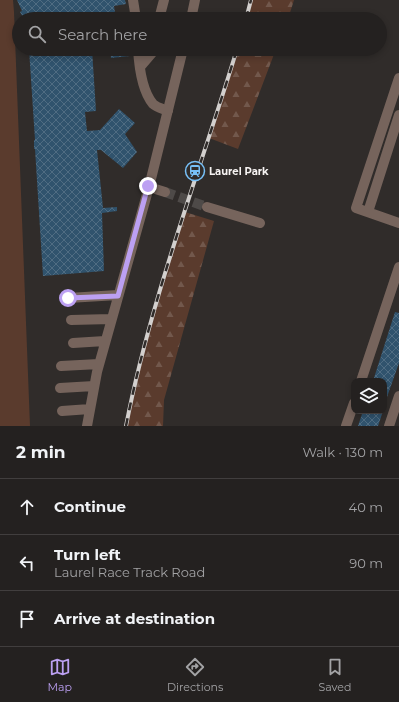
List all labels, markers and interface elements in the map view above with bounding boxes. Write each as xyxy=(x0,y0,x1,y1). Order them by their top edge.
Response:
search box xyxy=(12,12,387,56)
icon: search xyxy=(26,23,48,45)
text: Search here xyxy=(58,25,147,44)
station icon: Laurel Park xyxy=(184,160,206,182)
place label: Laurel Park xyxy=(209,165,269,178)
route end xyxy=(139,177,157,195)
route start xyxy=(59,289,77,307)
map controls xyxy=(351,378,387,414)
button: layers xyxy=(351,378,387,414)
text: 2 min xyxy=(16,442,66,462)
text: Walk · 130 m xyxy=(302,444,383,460)
icon: ahead xyxy=(16,496,38,518)
text: Continue xyxy=(54,497,126,516)
text: 40 m xyxy=(349,499,383,515)
text: Turn left xyxy=(54,545,121,564)
icon: left xyxy=(16,552,38,574)
text: 90 m xyxy=(349,555,383,571)
text: Laurel Race Track Road xyxy=(54,564,205,580)
icon: arrive xyxy=(16,608,38,630)
text: Arrive at destination xyxy=(54,609,215,628)
tab: Map xyxy=(48,656,72,694)
tab: Directions xyxy=(167,656,223,694)
tab: Saved xyxy=(318,656,351,694)

